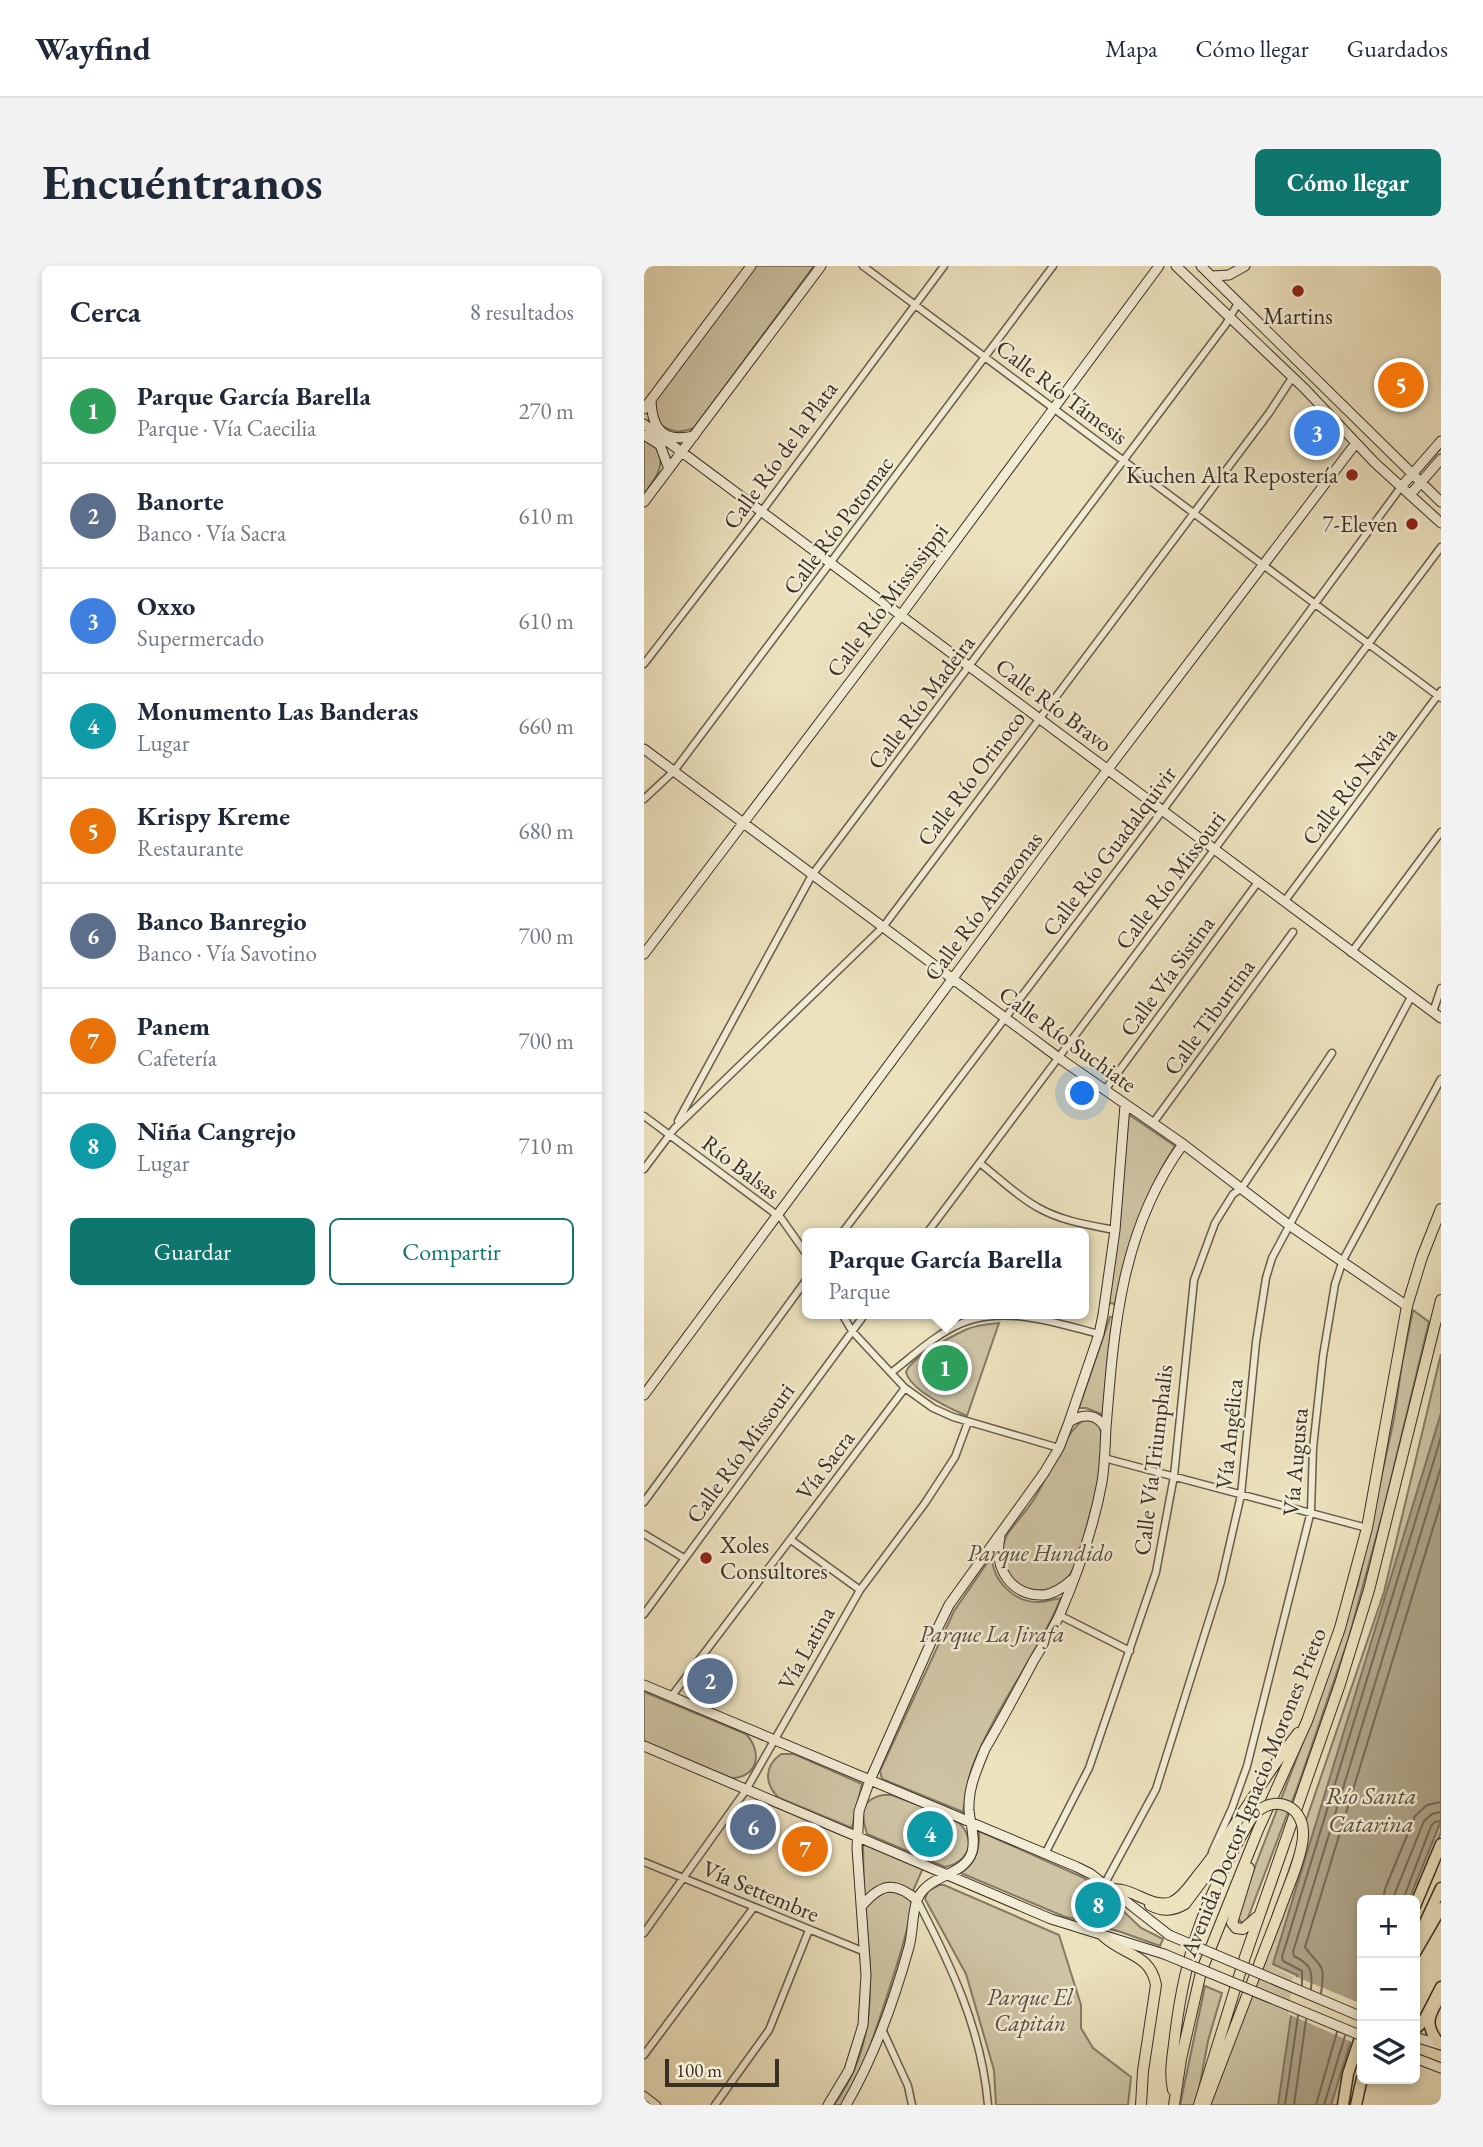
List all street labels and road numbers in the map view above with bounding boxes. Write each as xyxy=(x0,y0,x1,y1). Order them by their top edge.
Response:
street label: Calle Río Támesis xyxy=(990,333,1134,451)
street label: Calle Río de la Plata xyxy=(716,374,844,535)
street label: Calle Río Potomac xyxy=(776,450,900,600)
street label: Calle Río Mississippi xyxy=(819,517,955,683)
street label: Calle Río Madeira xyxy=(861,628,982,775)
street label: Calle Río Bravo xyxy=(989,651,1119,759)
street label: Calle Río Orinoco xyxy=(910,704,1032,852)
street label: Calle Río Navia xyxy=(1295,720,1404,851)
street label: Calle Río Guadalquivir xyxy=(1035,760,1183,942)
street label: Calle Río Missouri xyxy=(1108,804,1232,955)
street label: Calle Río Amazonas xyxy=(917,825,1049,987)
street label: Calle Vía Sistina xyxy=(1113,909,1221,1042)
street label: Calle Tiburtina xyxy=(1157,952,1262,1081)
street label: Calle Río Suchiate xyxy=(993,979,1143,1099)
street label: Río Balsas xyxy=(696,1128,786,1206)
street label: Calle Vía Triumphalis xyxy=(1126,1363,1180,1557)
street label: Calle Río Missouri xyxy=(679,1377,801,1529)
street label: Vía Angélica xyxy=(1208,1377,1250,1491)
street label: Vía Augusta xyxy=(1275,1406,1315,1517)
street label: Vía Sacra xyxy=(789,1423,862,1506)
street label: Vía Latina xyxy=(771,1600,842,1695)
street label: Avenida Doctor Ignacio Morones Prieto xyxy=(1173,1623,1333,1962)
street label: Vía Settembre xyxy=(698,1853,824,1929)

